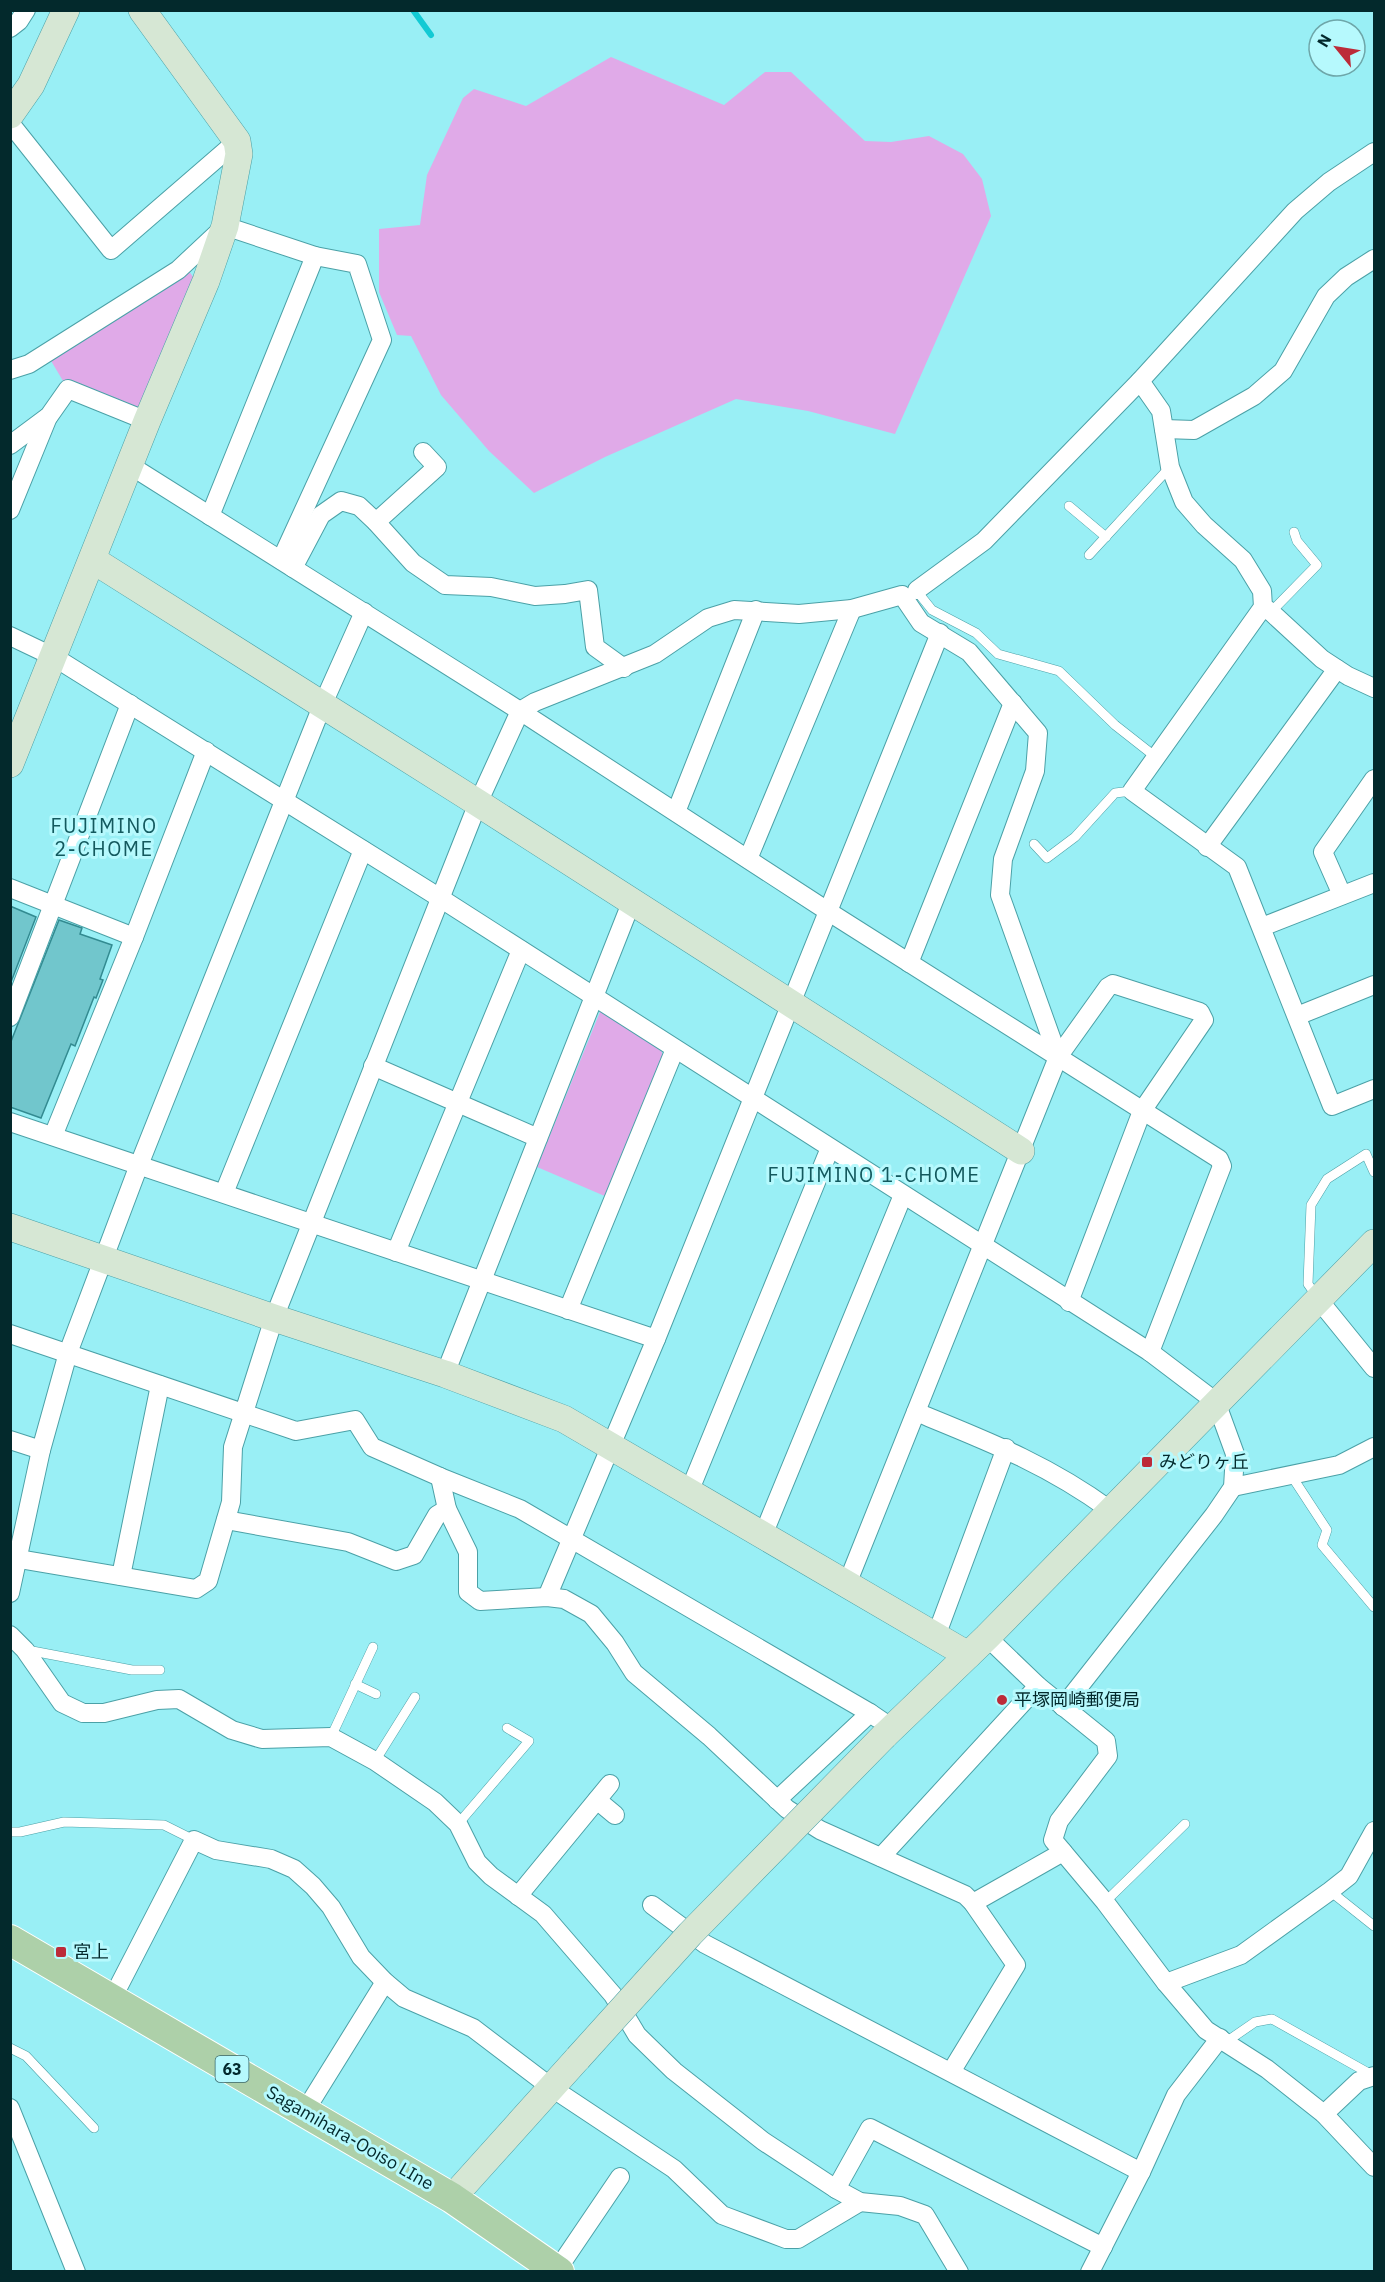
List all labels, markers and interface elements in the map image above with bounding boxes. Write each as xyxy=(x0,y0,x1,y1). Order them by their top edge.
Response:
north arrow xyxy=(1307,18,1367,78)
text: N xyxy=(1312,30,1336,51)
district label: FUJIMINO 2-CHOME xyxy=(50,812,158,862)
district label: FUJIMINO 1-CHOME xyxy=(768,1161,980,1188)
place label: みどりヶ丘 xyxy=(1159,1450,1249,1473)
marker: みどりヶ丘 xyxy=(1140,1455,1154,1469)
place label: 平塚岡崎郵便局 xyxy=(1014,1688,1140,1711)
marker: 平塚岡崎郵便局 xyxy=(995,1693,1009,1707)
place label: 宮上 xyxy=(73,1940,109,1963)
marker: 宮上 xyxy=(54,1945,68,1959)
road number: 63 xyxy=(216,2056,248,2082)
street label: Sagamihara-Ooiso LIne xyxy=(262,2080,438,2195)

